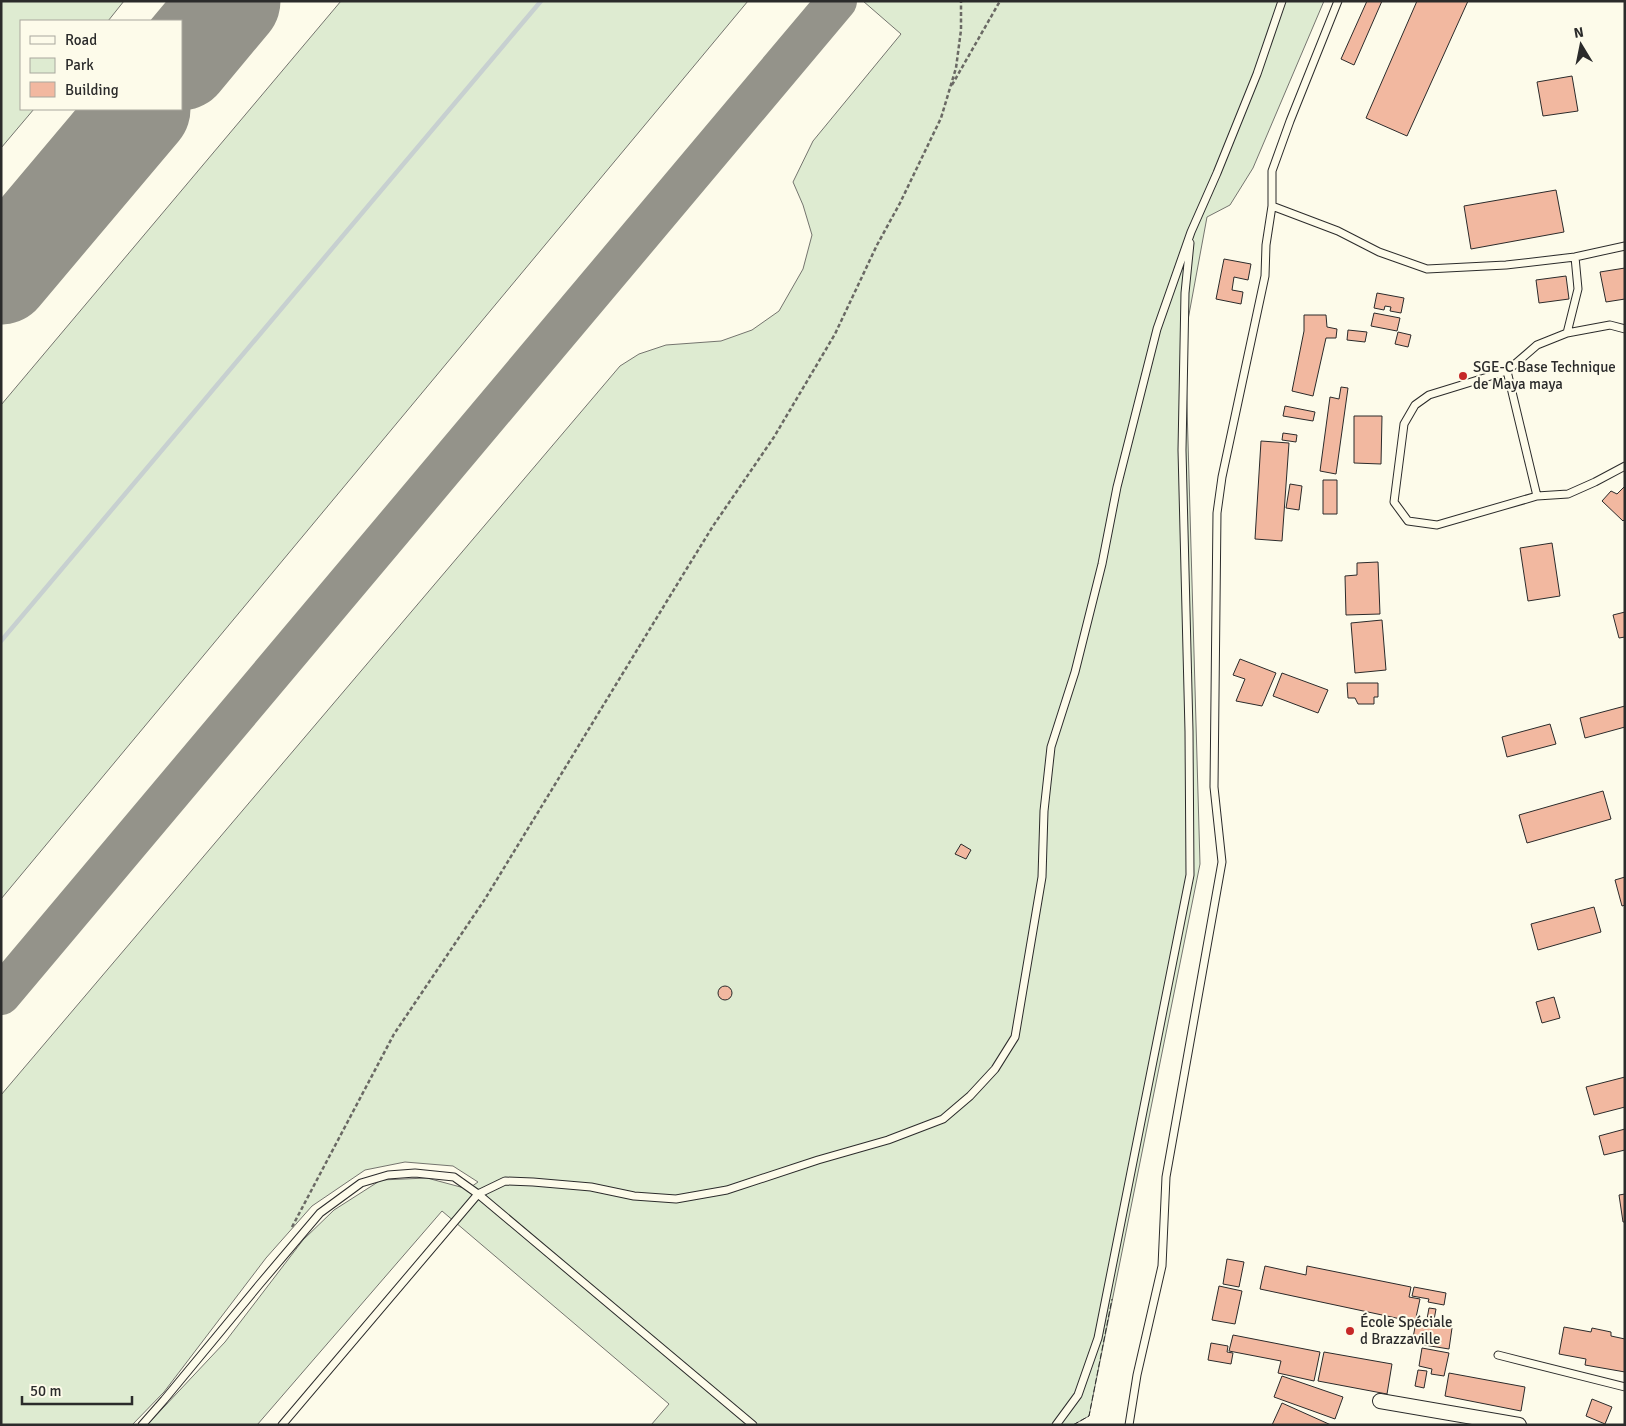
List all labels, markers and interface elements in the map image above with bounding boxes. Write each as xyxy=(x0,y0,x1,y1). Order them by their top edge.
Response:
legend xyxy=(20,20,182,110)
north arrow xyxy=(1556,20,1606,70)
text: N xyxy=(1573,23,1585,42)
text: Road xyxy=(65,31,97,49)
text: Park xyxy=(65,56,94,74)
text: Building xyxy=(65,81,119,99)
place label: SGE-C Base Technique de Maya maya xyxy=(1473,358,1616,393)
marker: SGE-C Base Technique de Maya maya xyxy=(1457,370,1469,382)
place label: École Spéciale d Brazzaville xyxy=(1360,1312,1453,1348)
marker: École Spéciale d Brazzaville xyxy=(1344,1325,1356,1337)
scale bar xyxy=(22,1374,132,1406)
text: 50 m xyxy=(30,1382,61,1400)

